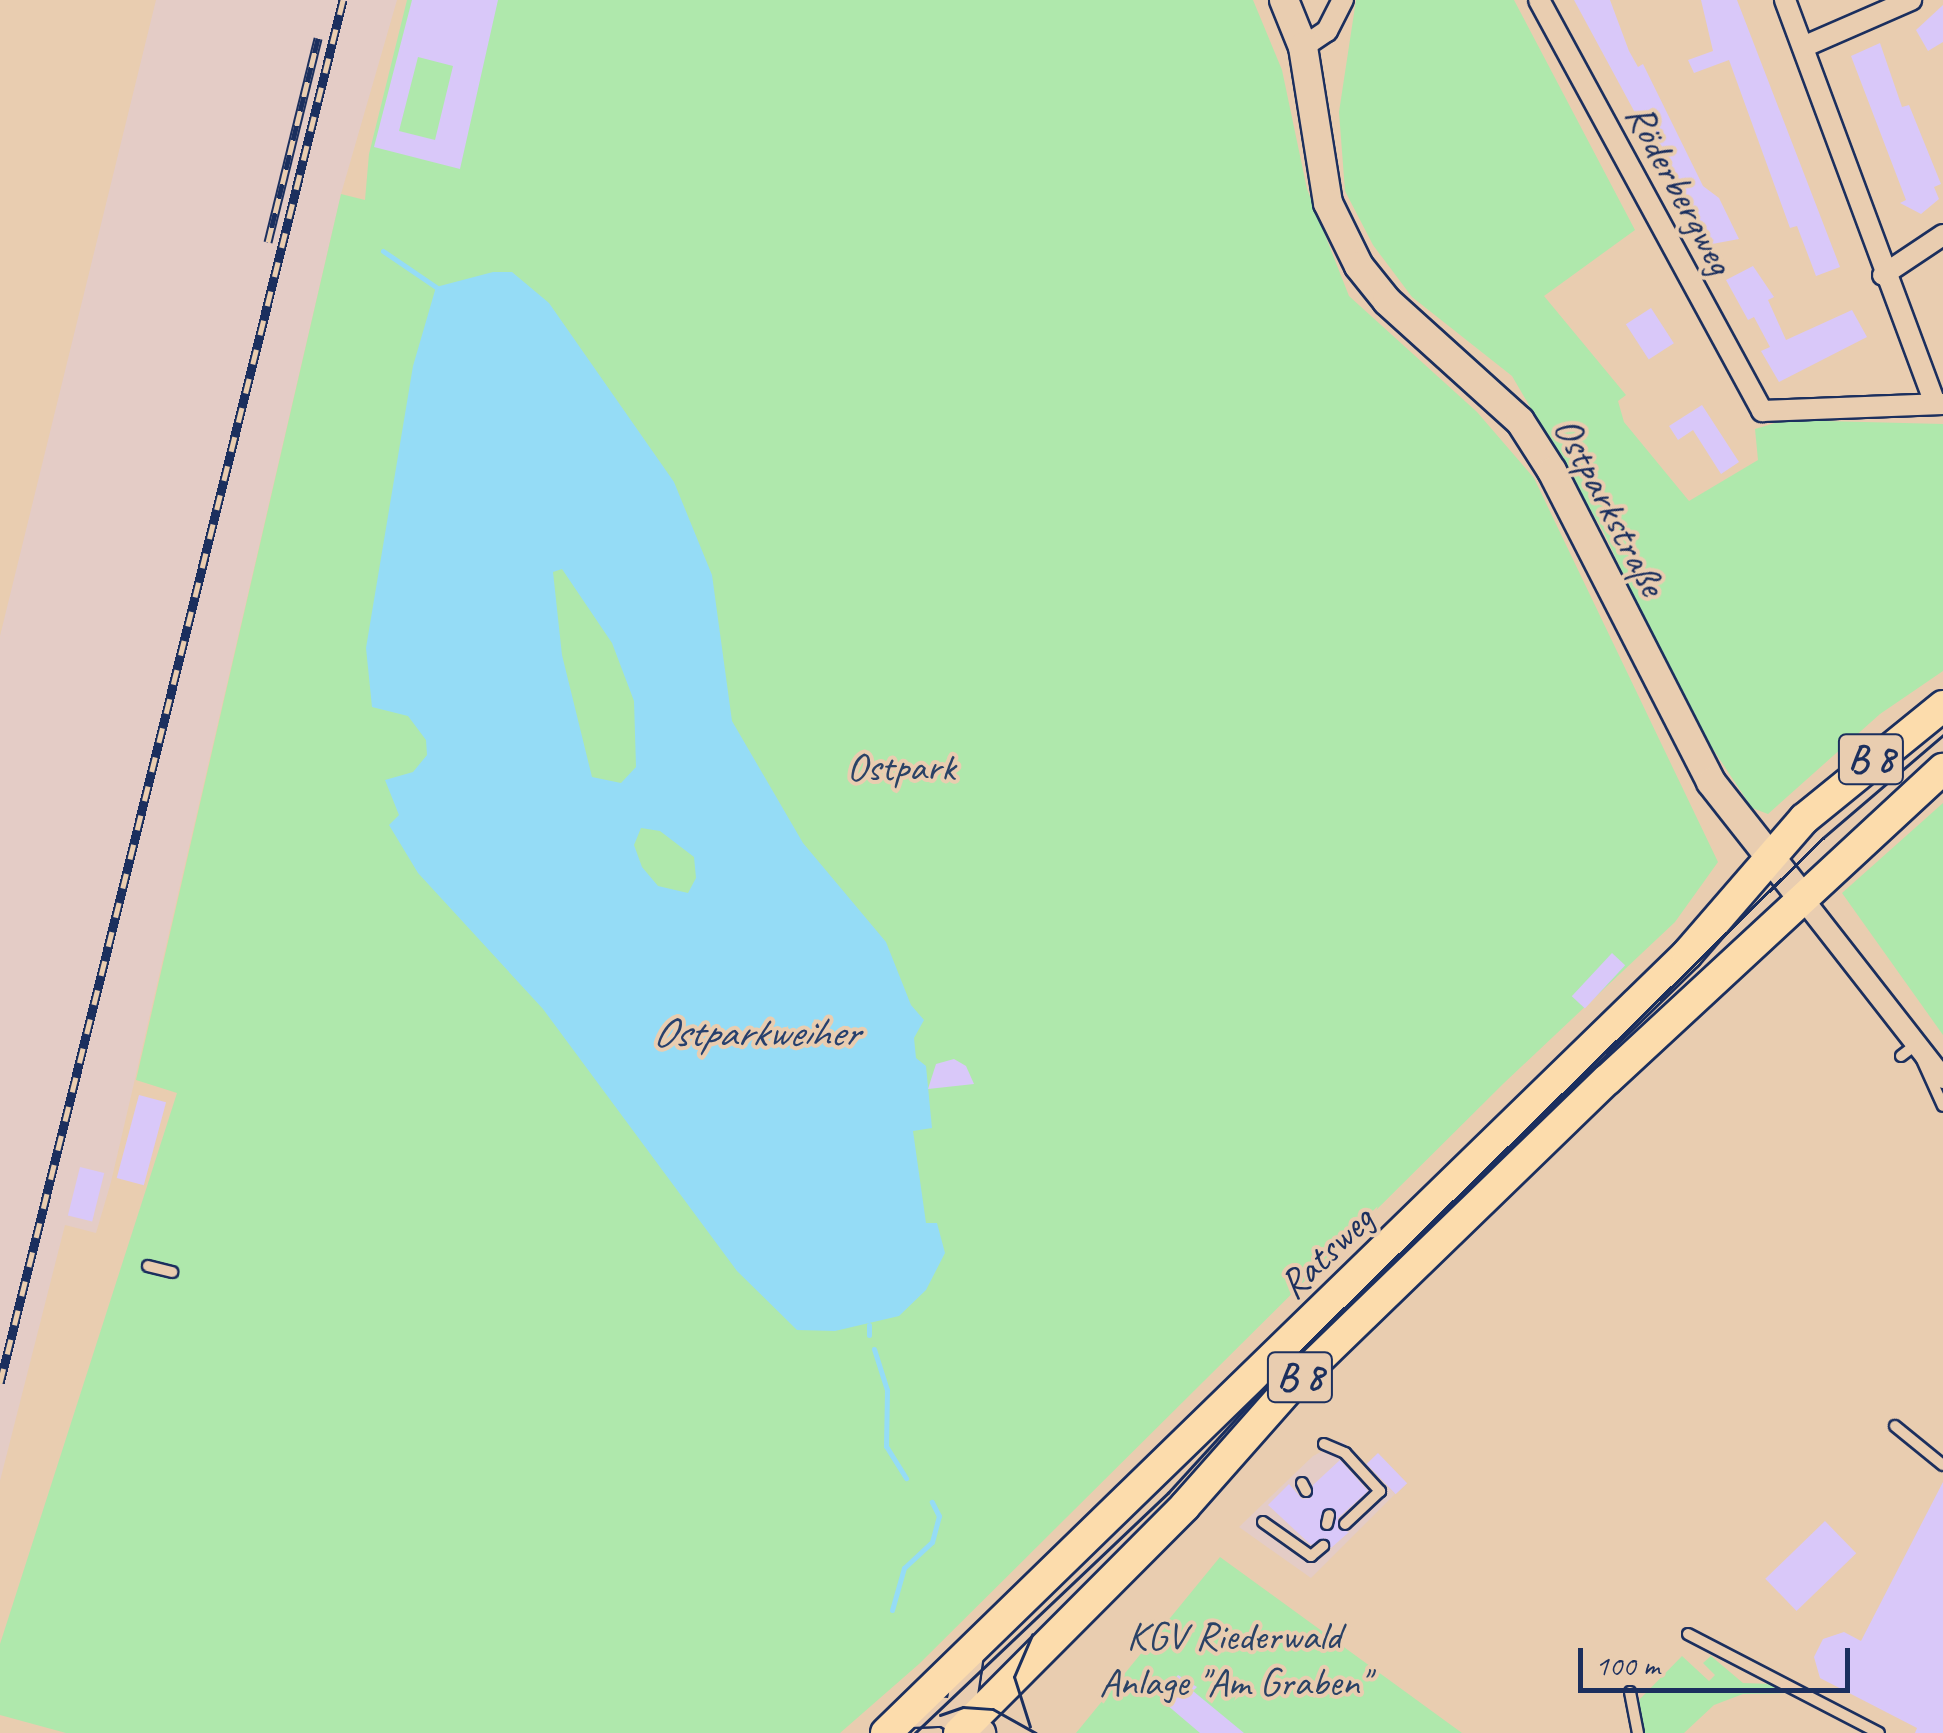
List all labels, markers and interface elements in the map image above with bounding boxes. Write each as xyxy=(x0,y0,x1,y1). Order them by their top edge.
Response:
street label: Röderbergweg xyxy=(1615,96,1745,282)
street label: Ostparkstraße xyxy=(1543,409,1677,603)
road number: B 8 xyxy=(1836,726,1906,792)
park label: Ostpark xyxy=(847,743,955,791)
water label: Ostparkweiher xyxy=(652,1008,858,1058)
street label: Ratsweg xyxy=(1269,1195,1383,1309)
road number: B 8 xyxy=(1265,1344,1335,1410)
park label: KGV Riederwald Anlage "Am Graben" xyxy=(1099,1612,1369,1706)
scale bar xyxy=(1583,1628,1856,1690)
text: 100 m xyxy=(1595,1646,1660,1684)

